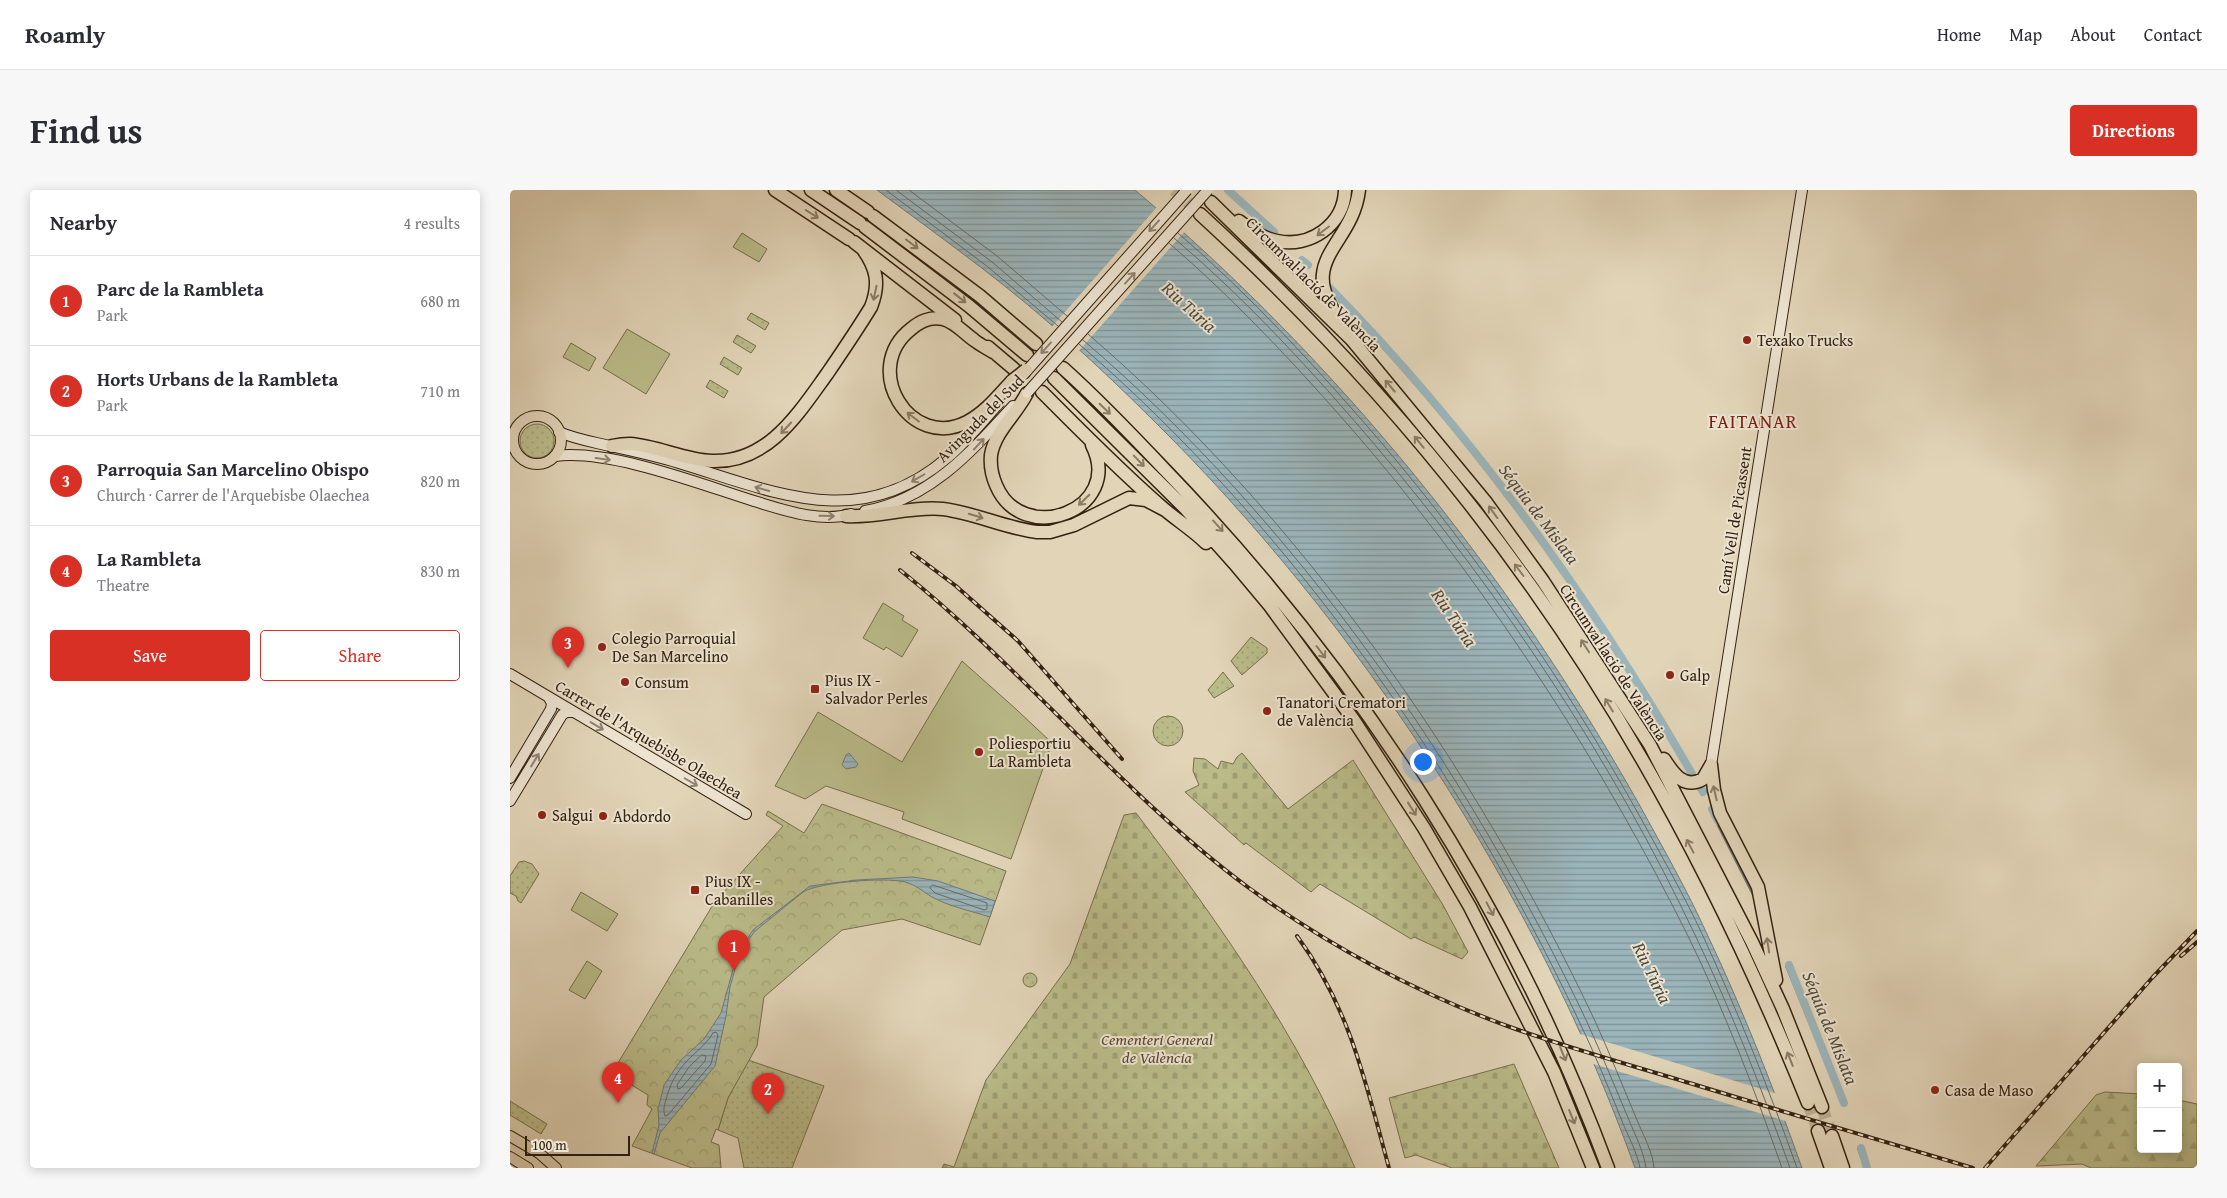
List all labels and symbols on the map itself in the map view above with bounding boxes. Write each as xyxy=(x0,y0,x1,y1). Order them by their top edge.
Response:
one-way arrow xyxy=(805,209,819,219)
street label: Circumval·lació de València xyxy=(1241,211,1387,357)
one-way arrow xyxy=(1148,220,1160,233)
one-way arrow xyxy=(1316,225,1329,236)
one-way arrow xyxy=(905,239,919,249)
one-way arrow xyxy=(1124,271,1136,284)
water label: Riu Túria xyxy=(1155,274,1223,339)
one-way arrow xyxy=(870,284,879,300)
one-way arrow xyxy=(953,293,966,304)
place label: Texako Trucks xyxy=(1757,328,1853,352)
marker: Texako Trucks xyxy=(1741,334,1753,346)
one-way arrow xyxy=(1041,341,1052,354)
street label: Avinguda del Sud xyxy=(931,368,1030,467)
one-way arrow xyxy=(1384,380,1396,393)
one-way arrow xyxy=(1099,403,1111,415)
district label: FAITANAR xyxy=(1708,407,1798,435)
one-way arrow xyxy=(906,412,920,422)
one-way arrow xyxy=(780,421,792,434)
one-way arrow xyxy=(1413,436,1424,449)
one-way arrow xyxy=(973,437,985,450)
street label: Camí Vell de Picassent xyxy=(1710,444,1758,595)
one-way arrow xyxy=(595,454,611,464)
one-way arrow xyxy=(1133,455,1145,467)
water label: Séquia de Mislata xyxy=(1492,458,1587,570)
one-way arrow xyxy=(912,473,926,483)
one-way arrow xyxy=(754,484,770,494)
one-way arrow xyxy=(1078,494,1091,506)
one-way arrow xyxy=(1488,505,1498,519)
one-way arrow xyxy=(818,511,835,521)
one-way arrow xyxy=(968,512,984,522)
one-way arrow xyxy=(1212,520,1223,533)
one-way arrow xyxy=(1514,563,1524,577)
street label: Circumval·lació de València xyxy=(1554,579,1674,746)
water label: Riu Túria xyxy=(1424,582,1484,653)
place label: Colegio Parroquial De San Marcelino xyxy=(612,626,736,668)
pin: 3 xyxy=(552,627,584,668)
one-way arrow xyxy=(1580,639,1590,653)
marker: Colegio Parroquial De San Marcelino xyxy=(596,641,608,653)
one-way arrow xyxy=(1315,645,1326,658)
place label: Galp xyxy=(1680,663,1710,687)
place label: Pius IX - Salvador Perles xyxy=(825,668,928,710)
marker: Galp xyxy=(1664,669,1676,681)
place label: Consum xyxy=(635,670,689,694)
street label: Carrer de l'Arquebisbe Olaechea xyxy=(551,674,747,805)
marker: Consum xyxy=(619,676,631,688)
marker: Pius IX - Salvador Perles xyxy=(809,683,821,695)
place label: Tanatori Crematori de València xyxy=(1277,690,1406,732)
one-way arrow xyxy=(1604,698,1614,712)
marker: Tanatori Crematori de València xyxy=(1261,705,1273,717)
one-way arrow xyxy=(589,722,603,732)
place label: Poliesportiu La Rambleta xyxy=(989,731,1072,773)
marker: Poliesportiu La Rambleta xyxy=(973,746,985,758)
your location xyxy=(1410,749,1436,775)
one-way arrow xyxy=(530,752,540,767)
one-way arrow xyxy=(684,778,698,788)
one-way arrow xyxy=(1710,785,1720,801)
one-way arrow xyxy=(1407,801,1417,815)
place label: Salgui xyxy=(552,803,593,827)
place label: Abdordo xyxy=(613,804,671,828)
marker: Salgui xyxy=(536,809,548,821)
marker: Abdordo xyxy=(597,810,609,822)
one-way arrow xyxy=(1685,839,1694,854)
place label: Pius IX - Cabanilles xyxy=(705,869,773,911)
marker: Pius IX - Cabanilles xyxy=(689,884,701,896)
one-way arrow xyxy=(1486,901,1495,916)
pin: 1 xyxy=(718,930,750,971)
water label: Riu Túria xyxy=(1626,937,1679,1009)
one-way arrow xyxy=(1763,937,1773,953)
water label: Séquia de Mislata xyxy=(1795,967,1866,1089)
park label: Cementeri General de València xyxy=(1101,1027,1213,1069)
one-way arrow xyxy=(1558,1046,1568,1061)
one-way arrow xyxy=(1785,1052,1794,1067)
pin: 4 xyxy=(602,1062,634,1103)
pin: 2 xyxy=(752,1073,784,1114)
place label: Casa de Maso xyxy=(1945,1078,2033,1102)
marker: Casa de Maso xyxy=(1929,1084,1941,1096)
one-way arrow xyxy=(1568,1109,1577,1124)
scale bar xyxy=(525,1133,630,1156)

